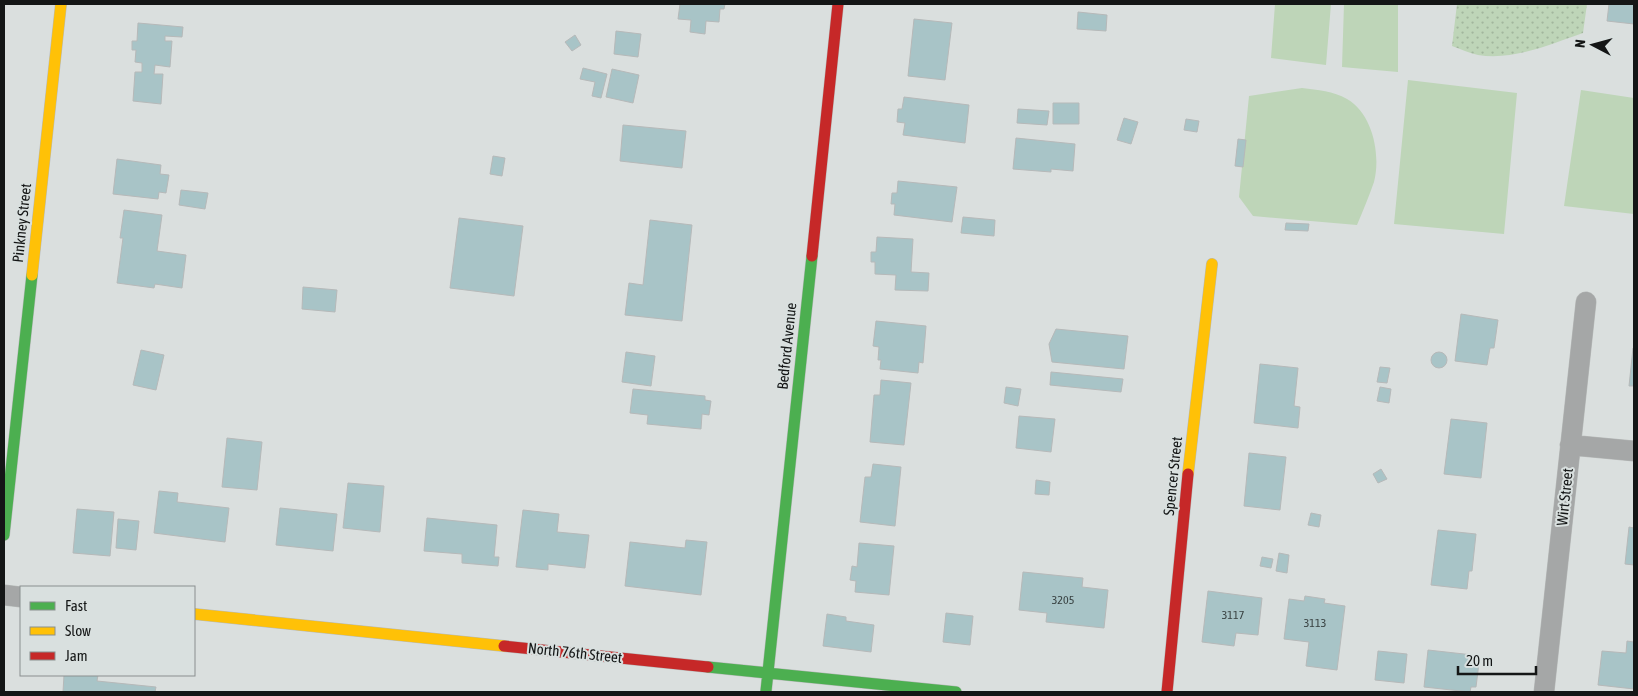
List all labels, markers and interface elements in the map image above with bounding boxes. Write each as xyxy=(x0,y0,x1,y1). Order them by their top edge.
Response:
north arrow xyxy=(1568,20,1618,70)
text: N xyxy=(1572,39,1588,49)
street label: Pinkney Street xyxy=(9,183,34,263)
street label: Bedford Avenue xyxy=(773,301,800,390)
street label: Spencer Street xyxy=(1160,436,1185,516)
street label: Wirt Street xyxy=(1553,467,1576,527)
legend xyxy=(20,586,195,676)
house number: 3205 xyxy=(1052,593,1074,607)
text: Fast xyxy=(65,597,87,614)
house number: 3117 xyxy=(1222,608,1245,622)
house number: 3113 xyxy=(1304,616,1326,630)
text: Slow xyxy=(65,622,91,639)
street label: North 76th Street xyxy=(527,639,623,666)
scale bar xyxy=(1458,644,1536,676)
text: Jam xyxy=(65,647,88,664)
text: 20 m xyxy=(1466,652,1493,669)

